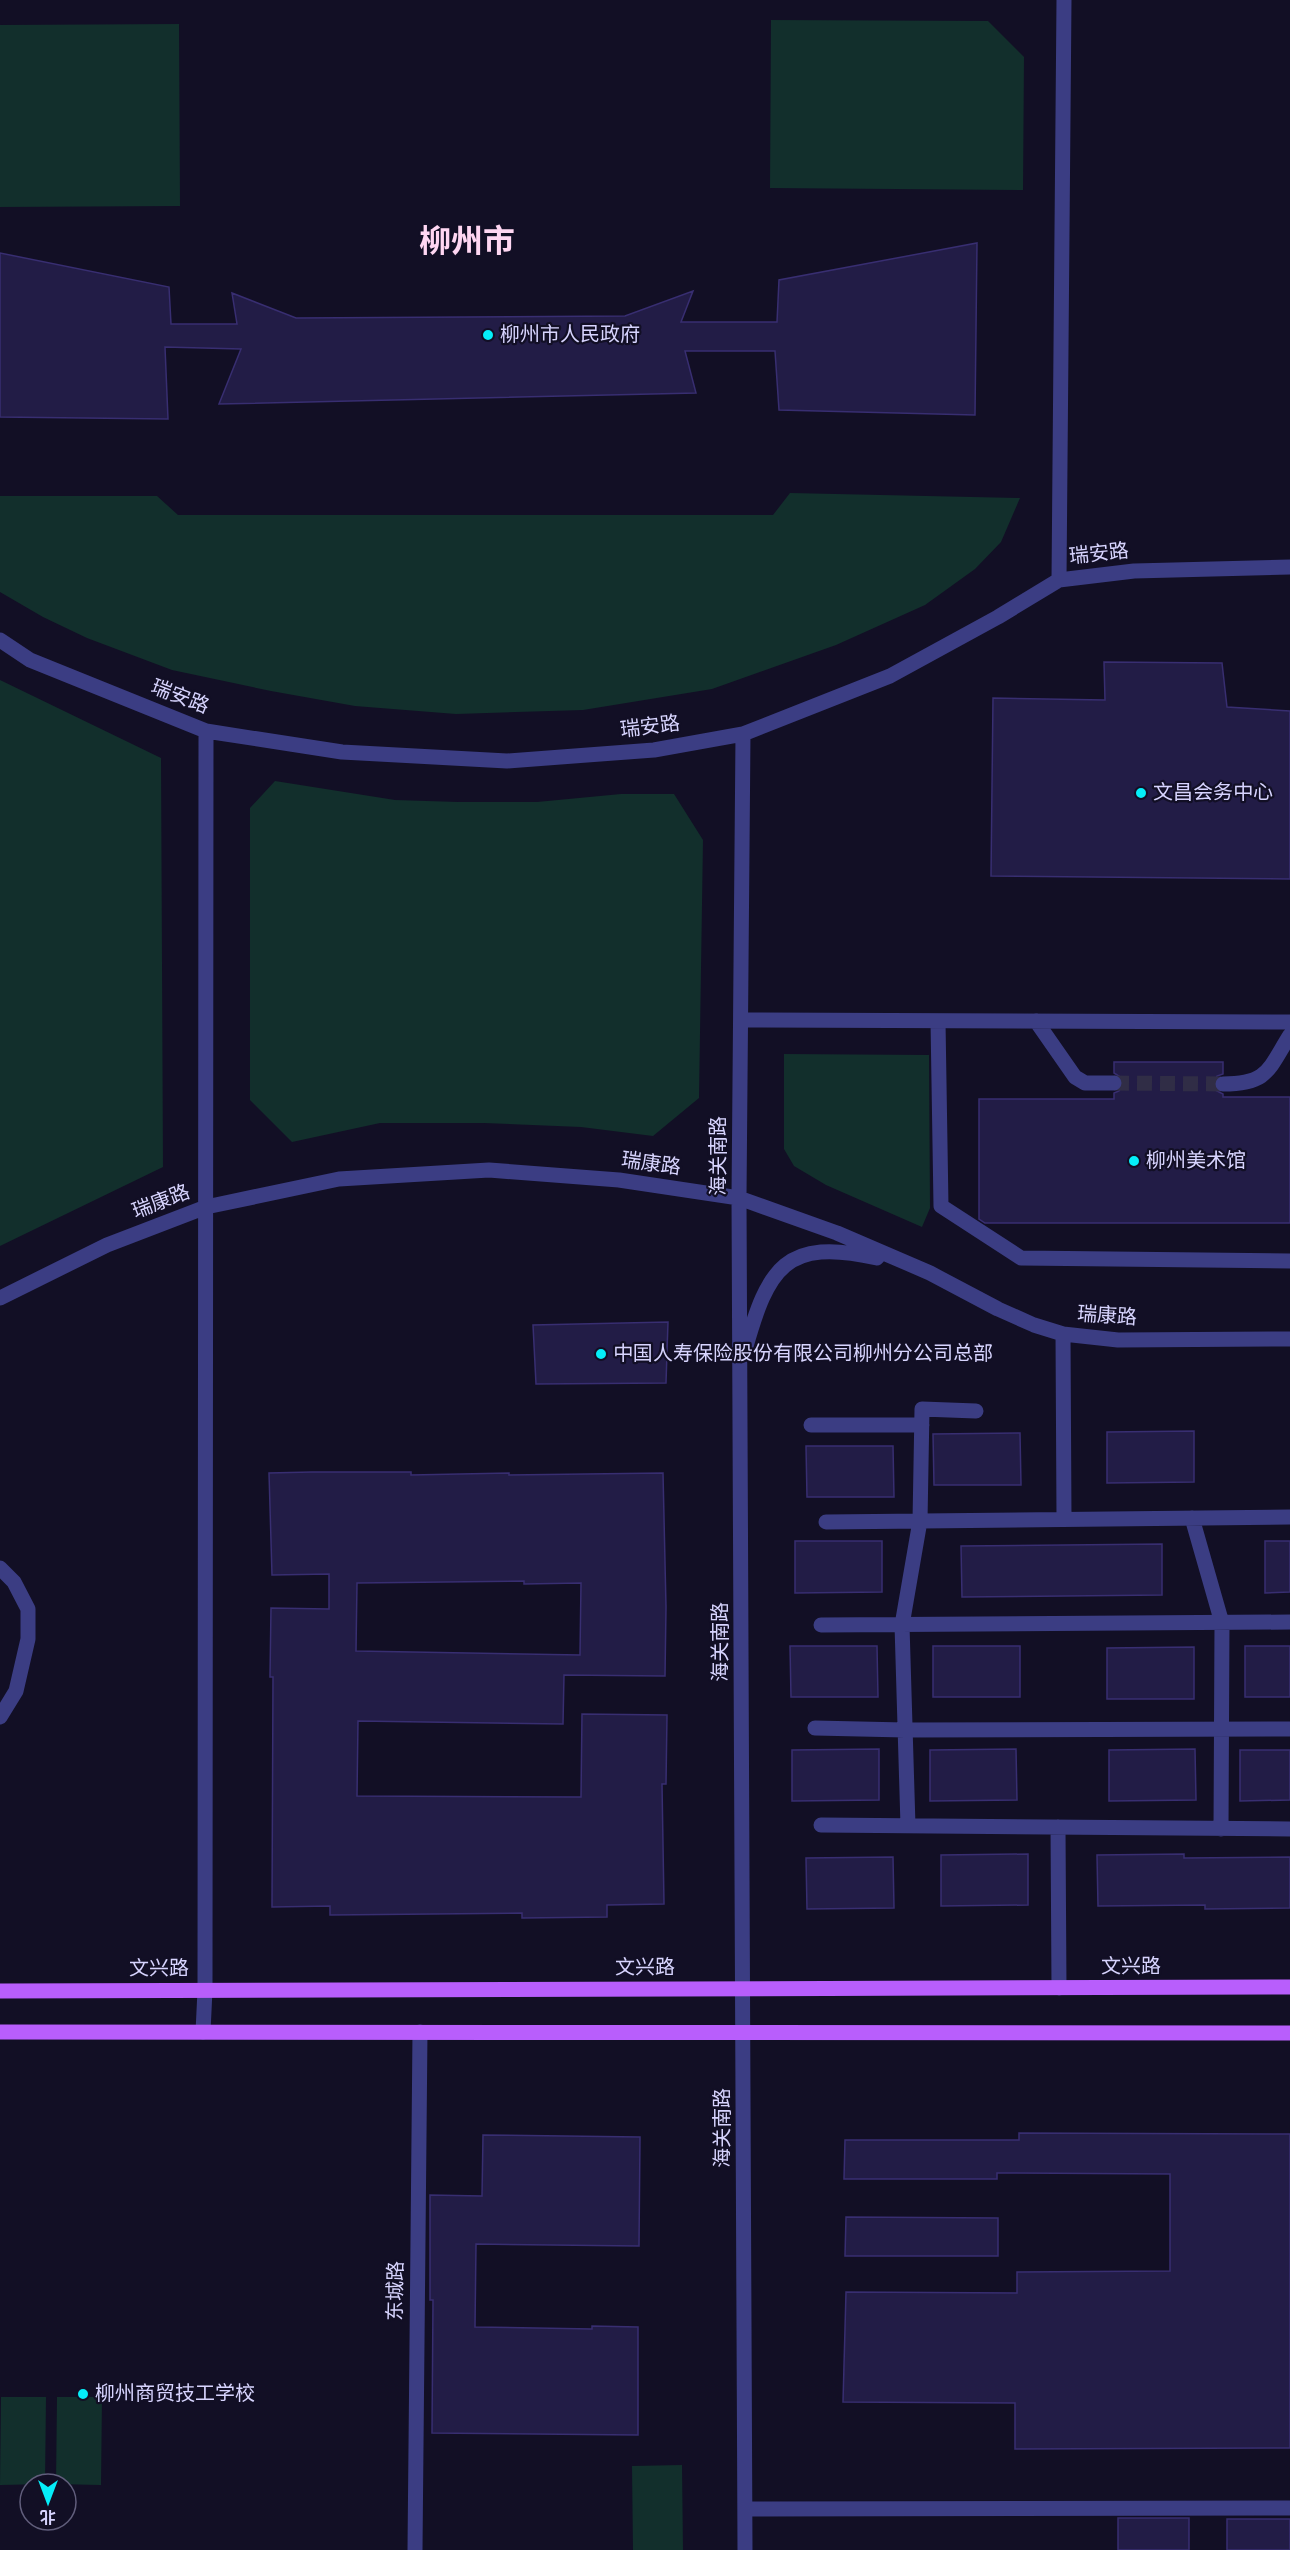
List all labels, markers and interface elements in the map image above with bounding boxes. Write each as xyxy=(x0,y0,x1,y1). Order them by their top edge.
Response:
district label: 柳州市 xyxy=(419,223,515,262)
place label: 柳州市人民政府 xyxy=(500,323,640,347)
marker: 柳州市人民政府 xyxy=(481,328,495,342)
street label: 瑞安路 xyxy=(1068,539,1130,569)
street label: 瑞安路 xyxy=(148,675,212,719)
street label: 瑞安路 xyxy=(619,711,681,743)
place label: 文昌会务中心 xyxy=(1153,781,1273,805)
marker: 文昌会务中心 xyxy=(1134,786,1148,800)
street label: 海关南路 xyxy=(707,1116,731,1196)
street label: 瑞康路 xyxy=(620,1148,682,1180)
place label: 柳州美术馆 xyxy=(1146,1149,1246,1173)
marker: 柳州美术馆 xyxy=(1127,1154,1141,1168)
street label: 瑞康路 xyxy=(129,1180,193,1224)
street label: 瑞康路 xyxy=(1076,1302,1138,1330)
place label: 中国人寿保险股份有限公司柳州分公司总部 xyxy=(613,1342,993,1366)
marker: 中国人寿保险股份有限公司柳州分公司总部 xyxy=(594,1347,608,1361)
street label: 海关南路 xyxy=(709,1602,733,1682)
street label: 文兴路 xyxy=(1101,1955,1161,1979)
street label: 文兴路 xyxy=(615,1956,675,1980)
street label: 文兴路 xyxy=(129,1957,189,1981)
street label: 海关南路 xyxy=(711,2088,735,2168)
street label: 东城路 xyxy=(383,2261,409,2321)
place label: 柳州商贸技工学校 xyxy=(95,2382,255,2406)
marker: 柳州商贸技工学校 xyxy=(76,2387,90,2401)
north arrow xyxy=(18,2472,78,2532)
text: 北 xyxy=(40,2506,56,2525)

